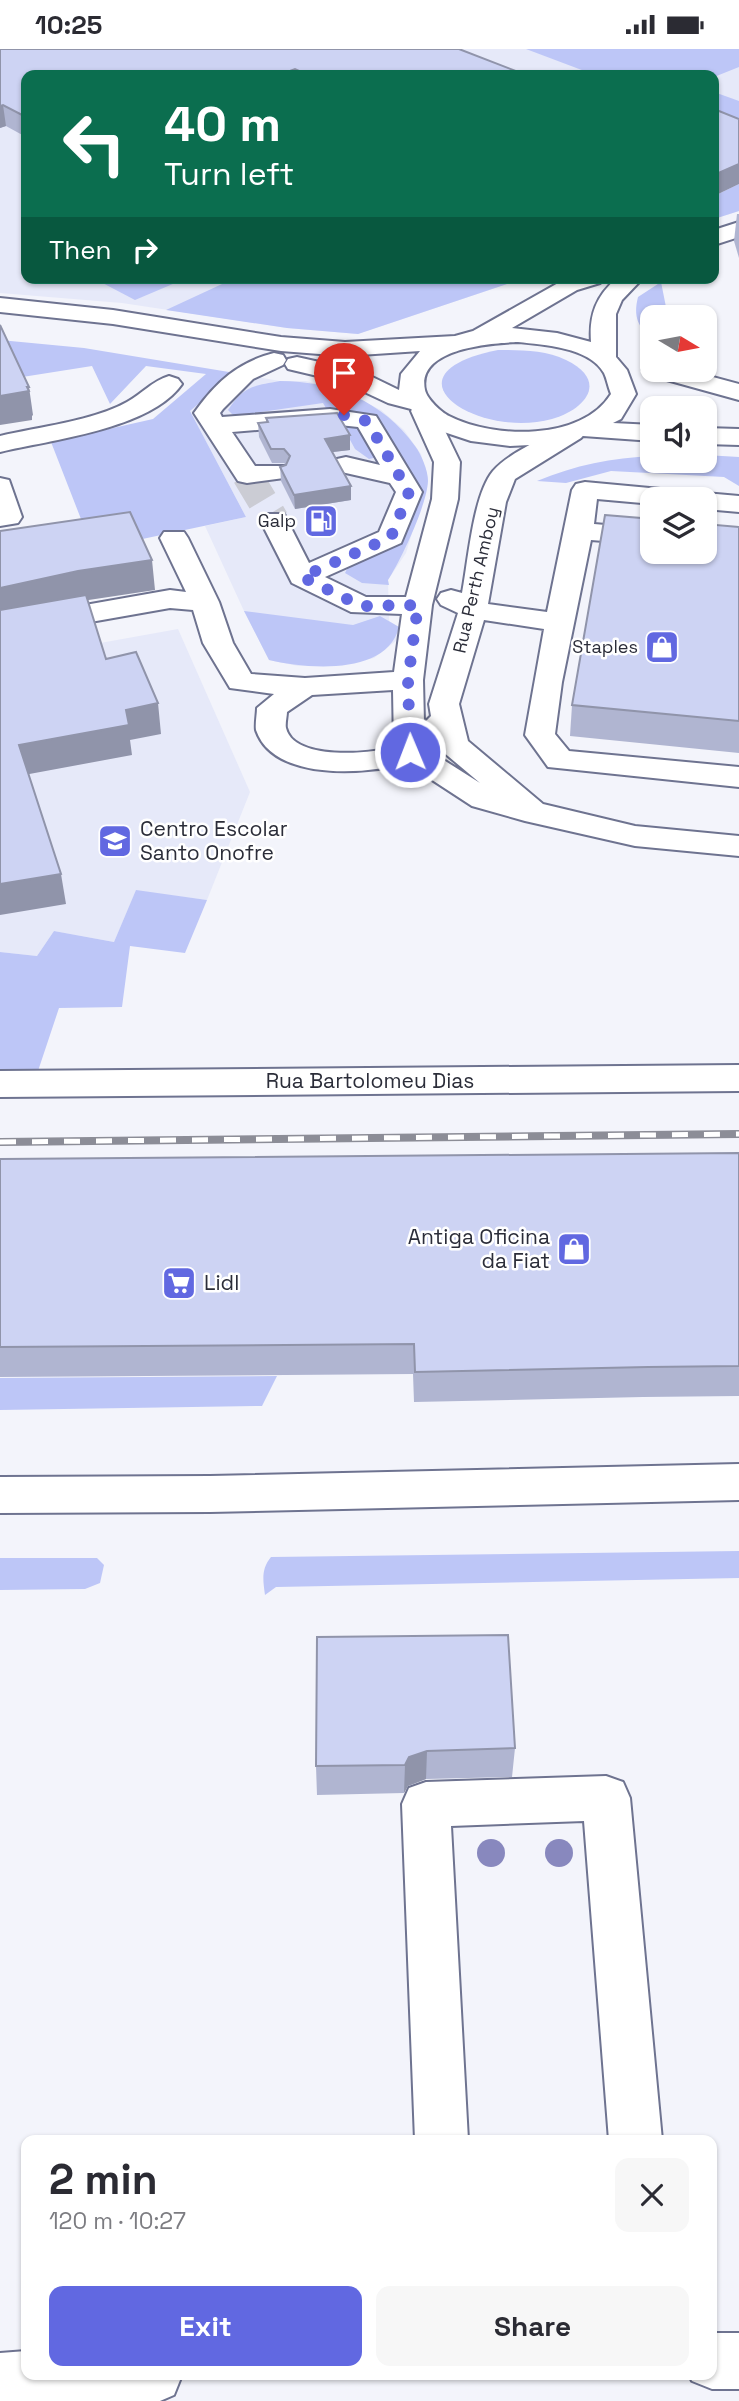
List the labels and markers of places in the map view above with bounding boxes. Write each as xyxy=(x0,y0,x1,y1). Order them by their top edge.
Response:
pin xyxy=(314,343,374,415)
fuel station icon: Galp xyxy=(302,502,340,540)
place label: Galp xyxy=(258,509,296,532)
shop icon: Staples xyxy=(643,628,681,666)
place label: Staples xyxy=(572,635,638,658)
place label: Centro Escolar Santo Onofre xyxy=(140,815,288,866)
school or university icon: Centro Escolar Santo Onofre xyxy=(96,822,134,860)
place label: Antiga Oficina da Fiat xyxy=(408,1223,550,1274)
shop icon: Antiga Oficina da Fiat xyxy=(555,1230,593,1268)
supermarket icon: Lidl xyxy=(160,1264,198,1302)
place label: Lidl xyxy=(204,1269,239,1296)

